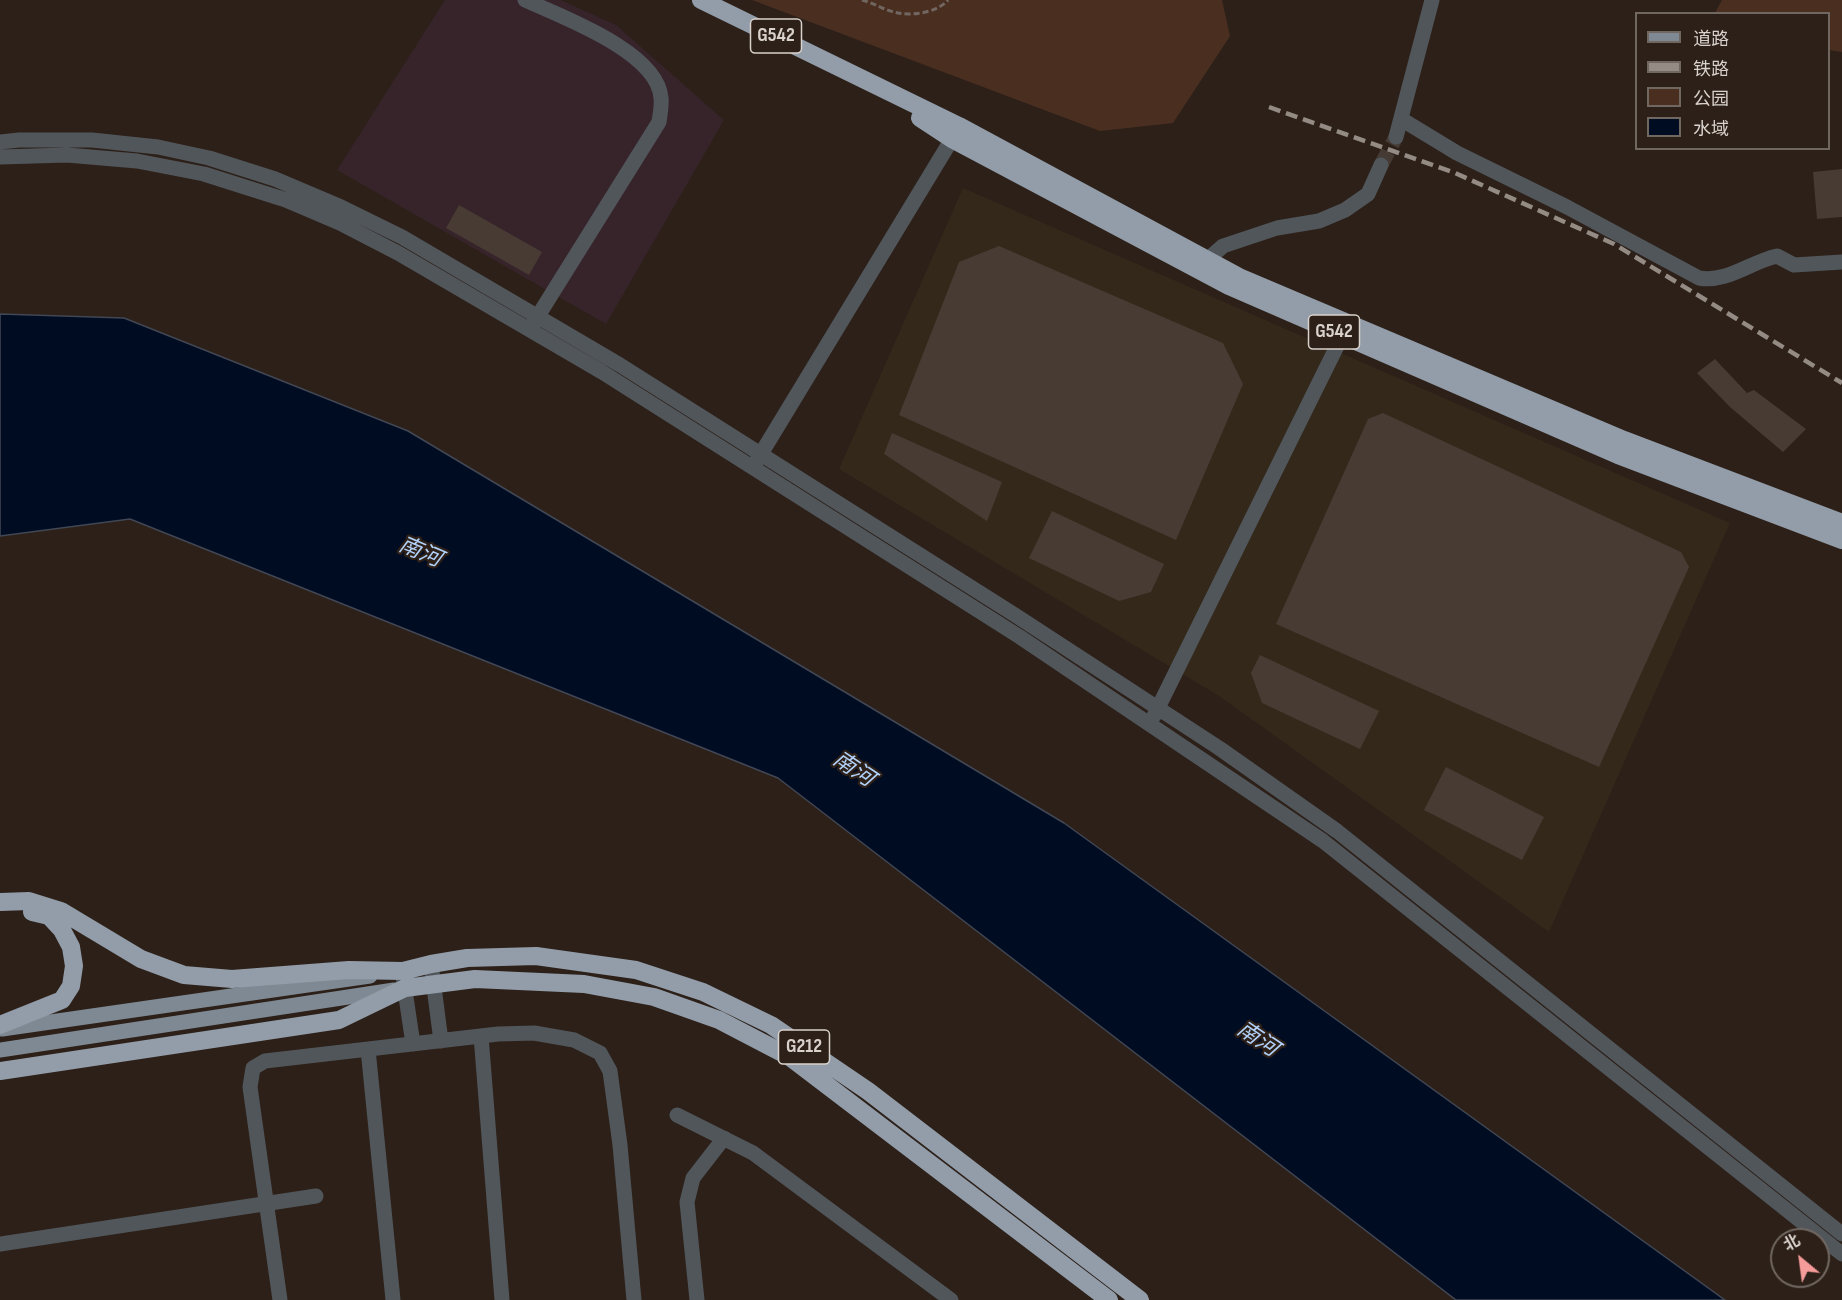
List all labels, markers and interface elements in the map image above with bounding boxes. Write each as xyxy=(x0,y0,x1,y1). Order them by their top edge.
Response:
legend xyxy=(1635,12,1830,150)
road number: G542 xyxy=(750,19,802,53)
text: 道路 xyxy=(1693,29,1729,50)
text: 铁路 xyxy=(1693,59,1729,80)
text: 公园 xyxy=(1693,89,1729,110)
text: 水域 xyxy=(1693,119,1729,140)
road number: G542 xyxy=(1308,315,1360,349)
water label: 南河 xyxy=(395,532,445,574)
water label: 南河 xyxy=(827,747,879,793)
water label: 南河 xyxy=(1231,1017,1283,1063)
road number: G212 xyxy=(778,1030,830,1064)
north arrow xyxy=(1770,1228,1830,1288)
text: 北 xyxy=(1780,1231,1804,1256)

